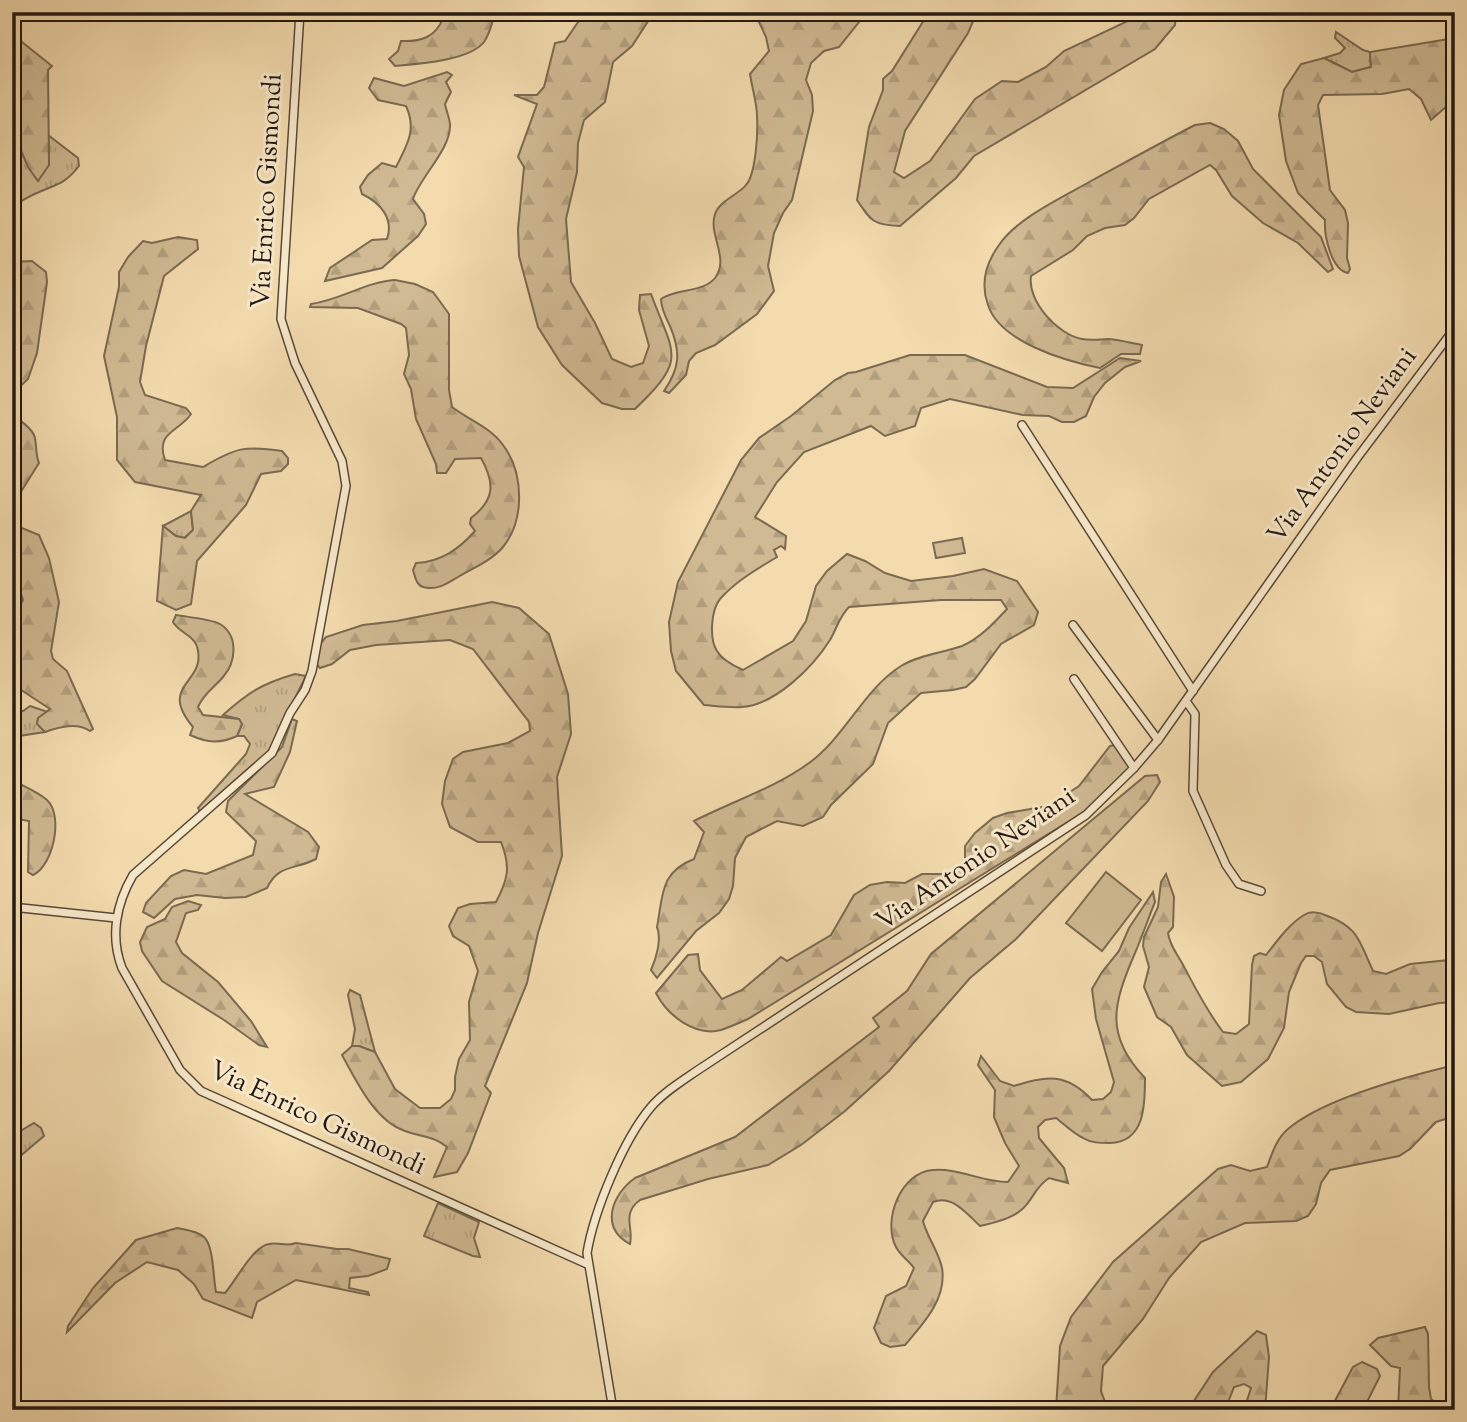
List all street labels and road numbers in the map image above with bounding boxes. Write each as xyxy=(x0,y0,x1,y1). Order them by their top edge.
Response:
street label: Via Enrico Gismondi xyxy=(243,73,293,309)
street label: Via Antonio Neviani xyxy=(1259,341,1427,551)
street label: Via Antonio Neviani xyxy=(869,779,1083,941)
street label: Via Enrico Gismondi xyxy=(203,1053,431,1185)

